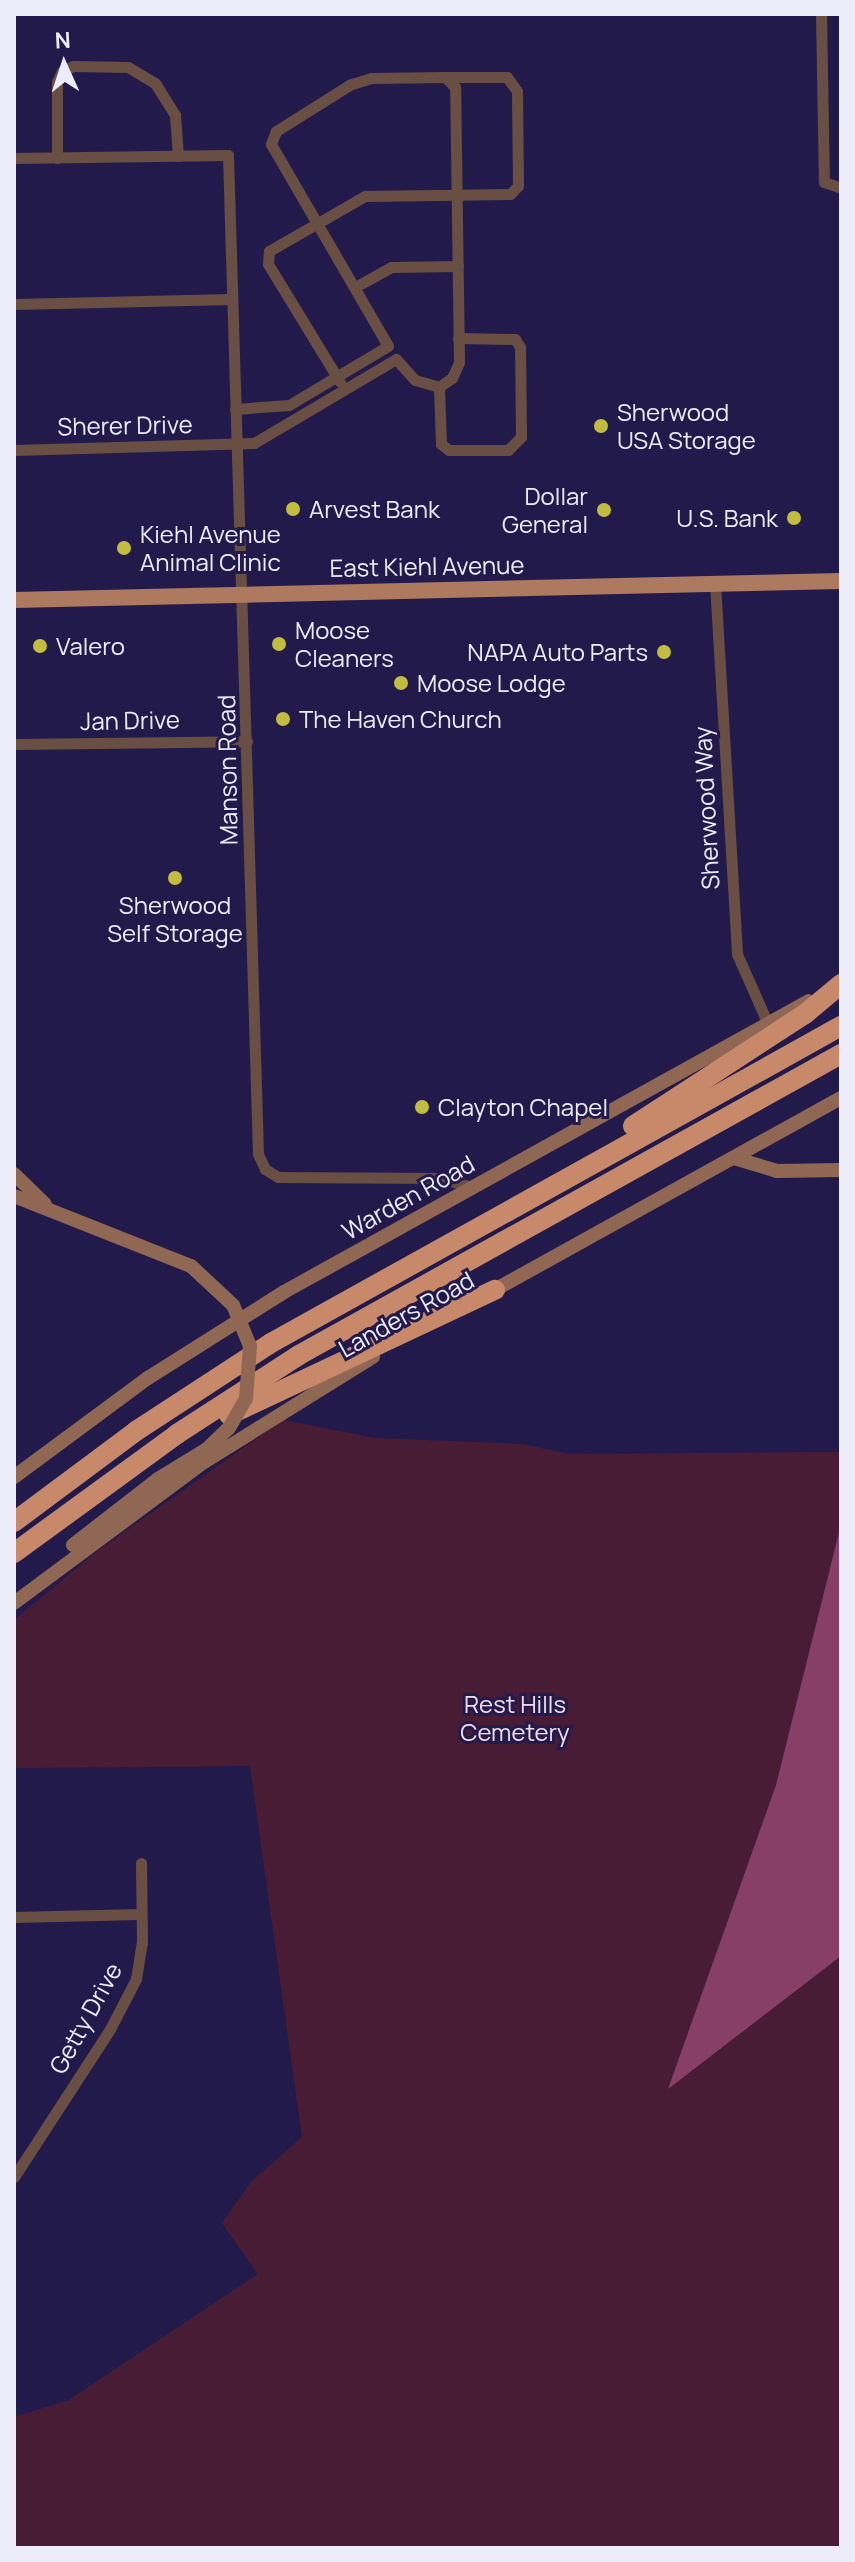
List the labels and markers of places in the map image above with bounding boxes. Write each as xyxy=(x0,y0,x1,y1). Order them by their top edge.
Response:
place label: Sherwood USA Storage xyxy=(617,398,756,454)
marker: Sherwood USA Storage xyxy=(592,417,610,435)
place label: Dollar General xyxy=(502,482,588,538)
place label: Arvest Bank xyxy=(309,495,440,523)
marker: Arvest Bank xyxy=(284,500,302,518)
marker: Dollar General xyxy=(595,501,613,519)
place label: U.S. Bank xyxy=(676,504,778,532)
marker: U.S. Bank xyxy=(785,509,803,527)
place label: Kiehl Avenue Animal Clinic xyxy=(140,520,281,576)
marker: Kiehl Avenue Animal Clinic xyxy=(115,539,133,557)
place label: Moose Cleaners xyxy=(295,616,394,672)
place label: Valero xyxy=(56,632,125,660)
marker: Moose Cleaners xyxy=(270,635,288,653)
marker: Valero xyxy=(31,637,49,655)
place label: NAPA Auto Parts xyxy=(467,638,648,666)
marker: NAPA Auto Parts xyxy=(655,643,673,661)
place label: Moose Lodge xyxy=(417,669,566,697)
marker: Moose Lodge xyxy=(392,674,410,692)
place label: The Haven Church xyxy=(299,705,502,733)
marker: The Haven Church xyxy=(274,710,292,728)
marker: Sherwood Self Storage xyxy=(166,869,184,887)
place label: Sherwood Self Storage xyxy=(107,891,243,947)
place label: Clayton Chapel xyxy=(438,1093,608,1121)
marker: Clayton Chapel xyxy=(413,1098,431,1116)

